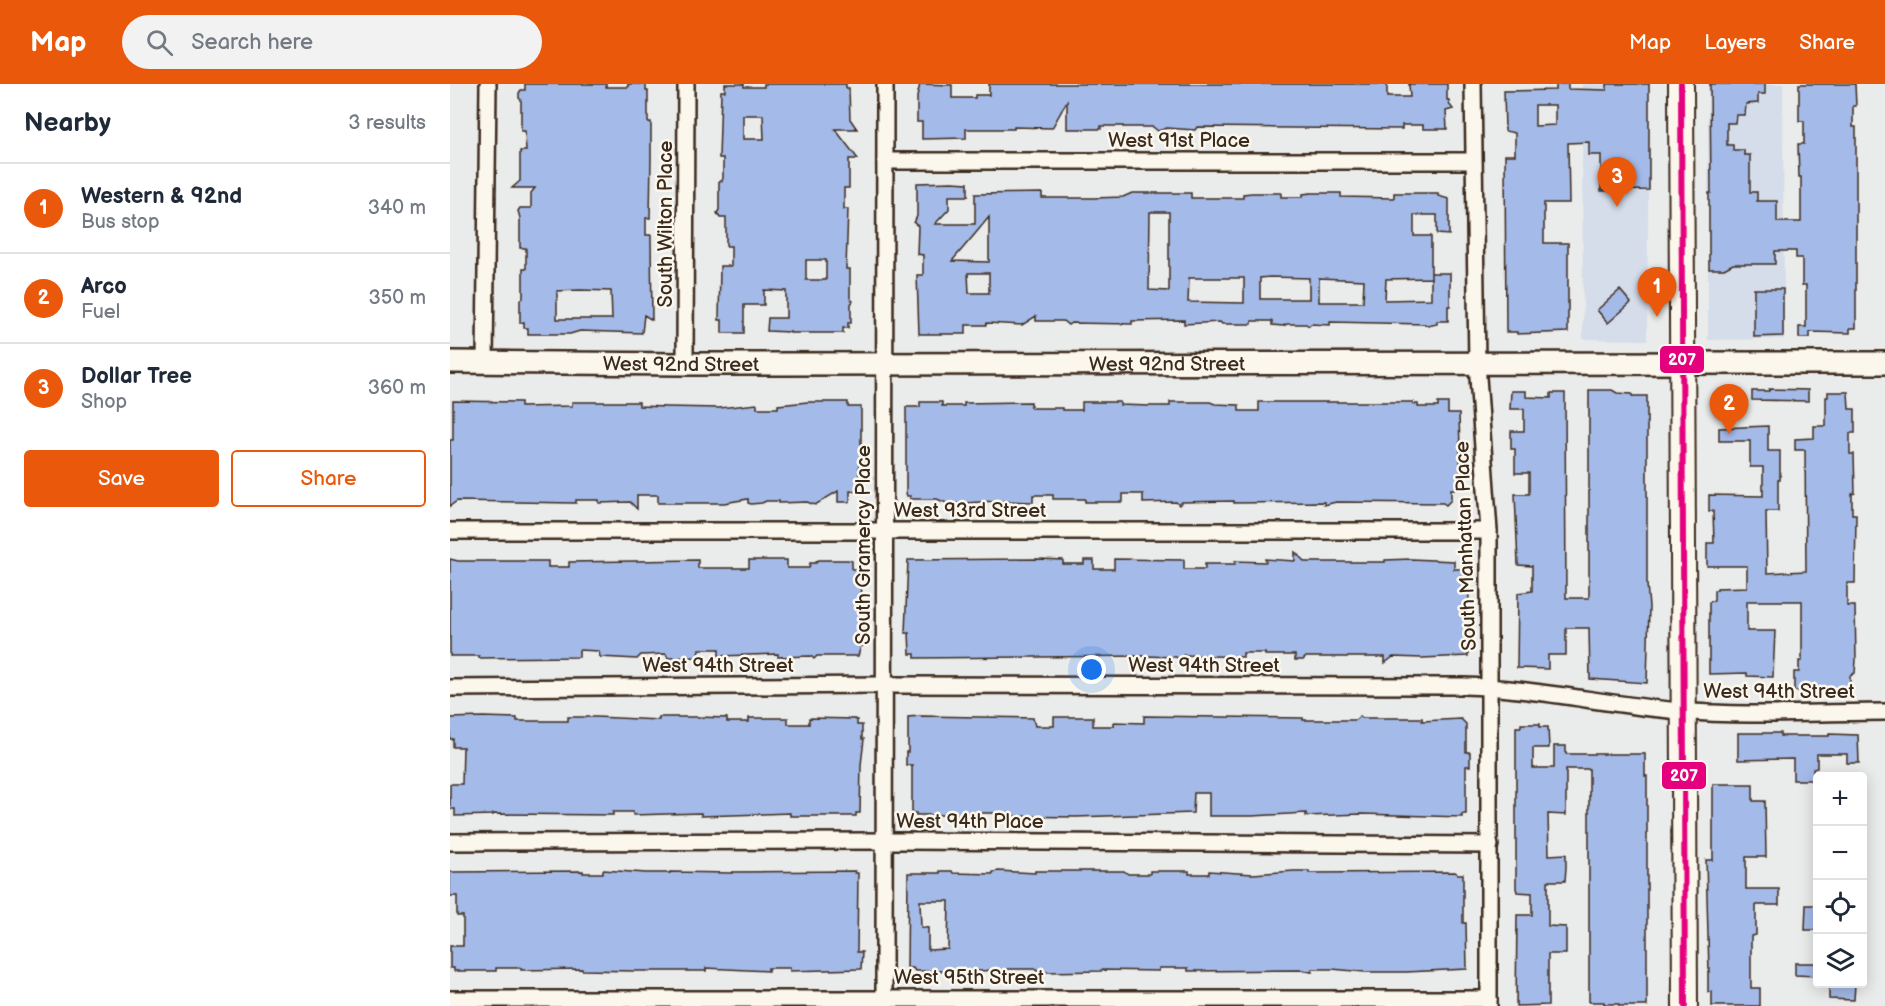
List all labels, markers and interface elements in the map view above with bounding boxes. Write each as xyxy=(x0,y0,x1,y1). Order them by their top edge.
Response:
search box xyxy=(122,15,542,69)
text: Map xyxy=(30,26,86,59)
icon: search xyxy=(143,26,176,59)
text: Search here xyxy=(191,29,313,56)
text: Map xyxy=(1629,30,1671,55)
text: Layers xyxy=(1704,30,1766,55)
text: Share xyxy=(1799,30,1855,55)
text: Nearby xyxy=(24,108,111,139)
text: 3 results xyxy=(348,111,426,135)
street label: West 91st Place xyxy=(1108,129,1250,153)
street label: South Wilton Place xyxy=(654,140,678,307)
pin: 3 xyxy=(1598,158,1636,207)
text: Western & 92nd xyxy=(81,183,242,210)
text: 1 xyxy=(39,196,48,220)
text: 340 m xyxy=(368,196,426,220)
text: Bus stop xyxy=(81,210,160,234)
pin: 1 xyxy=(1638,268,1676,317)
text: Arco xyxy=(81,273,127,300)
text: 2 xyxy=(38,286,49,310)
text: 350 m xyxy=(369,286,426,310)
text: Fuel xyxy=(81,300,120,324)
line badge: 207 xyxy=(1659,345,1705,374)
text: 207 xyxy=(1668,351,1696,370)
street label: West 92nd Street xyxy=(603,352,759,377)
street label: West 92nd Street xyxy=(1089,353,1245,377)
text: Dollar Tree xyxy=(81,363,192,390)
text: 3 xyxy=(38,376,49,400)
text: 360 m xyxy=(368,376,426,400)
pin: 2 xyxy=(1710,384,1748,434)
text: Shop xyxy=(81,390,127,414)
street label: South Manhattan Place xyxy=(1450,441,1482,651)
street label: South Gramercy Place xyxy=(852,445,876,645)
button: Save xyxy=(24,450,219,507)
button: Share xyxy=(231,450,426,507)
street label: West 93rd Street xyxy=(894,499,1046,523)
street label: West 94th Street xyxy=(642,654,794,678)
street label: West 94th Street xyxy=(1128,654,1280,678)
your location xyxy=(1077,655,1106,684)
street label: West 94th Street xyxy=(1703,680,1855,704)
line badge: 207 xyxy=(1661,761,1707,790)
text: 207 xyxy=(1670,767,1698,786)
map controls xyxy=(1813,772,1867,988)
button: + xyxy=(1813,772,1867,826)
street label: West 94th Place xyxy=(896,810,1044,834)
button: − xyxy=(1813,826,1867,880)
button: locate xyxy=(1813,880,1867,934)
button: layers xyxy=(1813,934,1867,988)
street label: West 95th Street xyxy=(894,966,1044,990)

